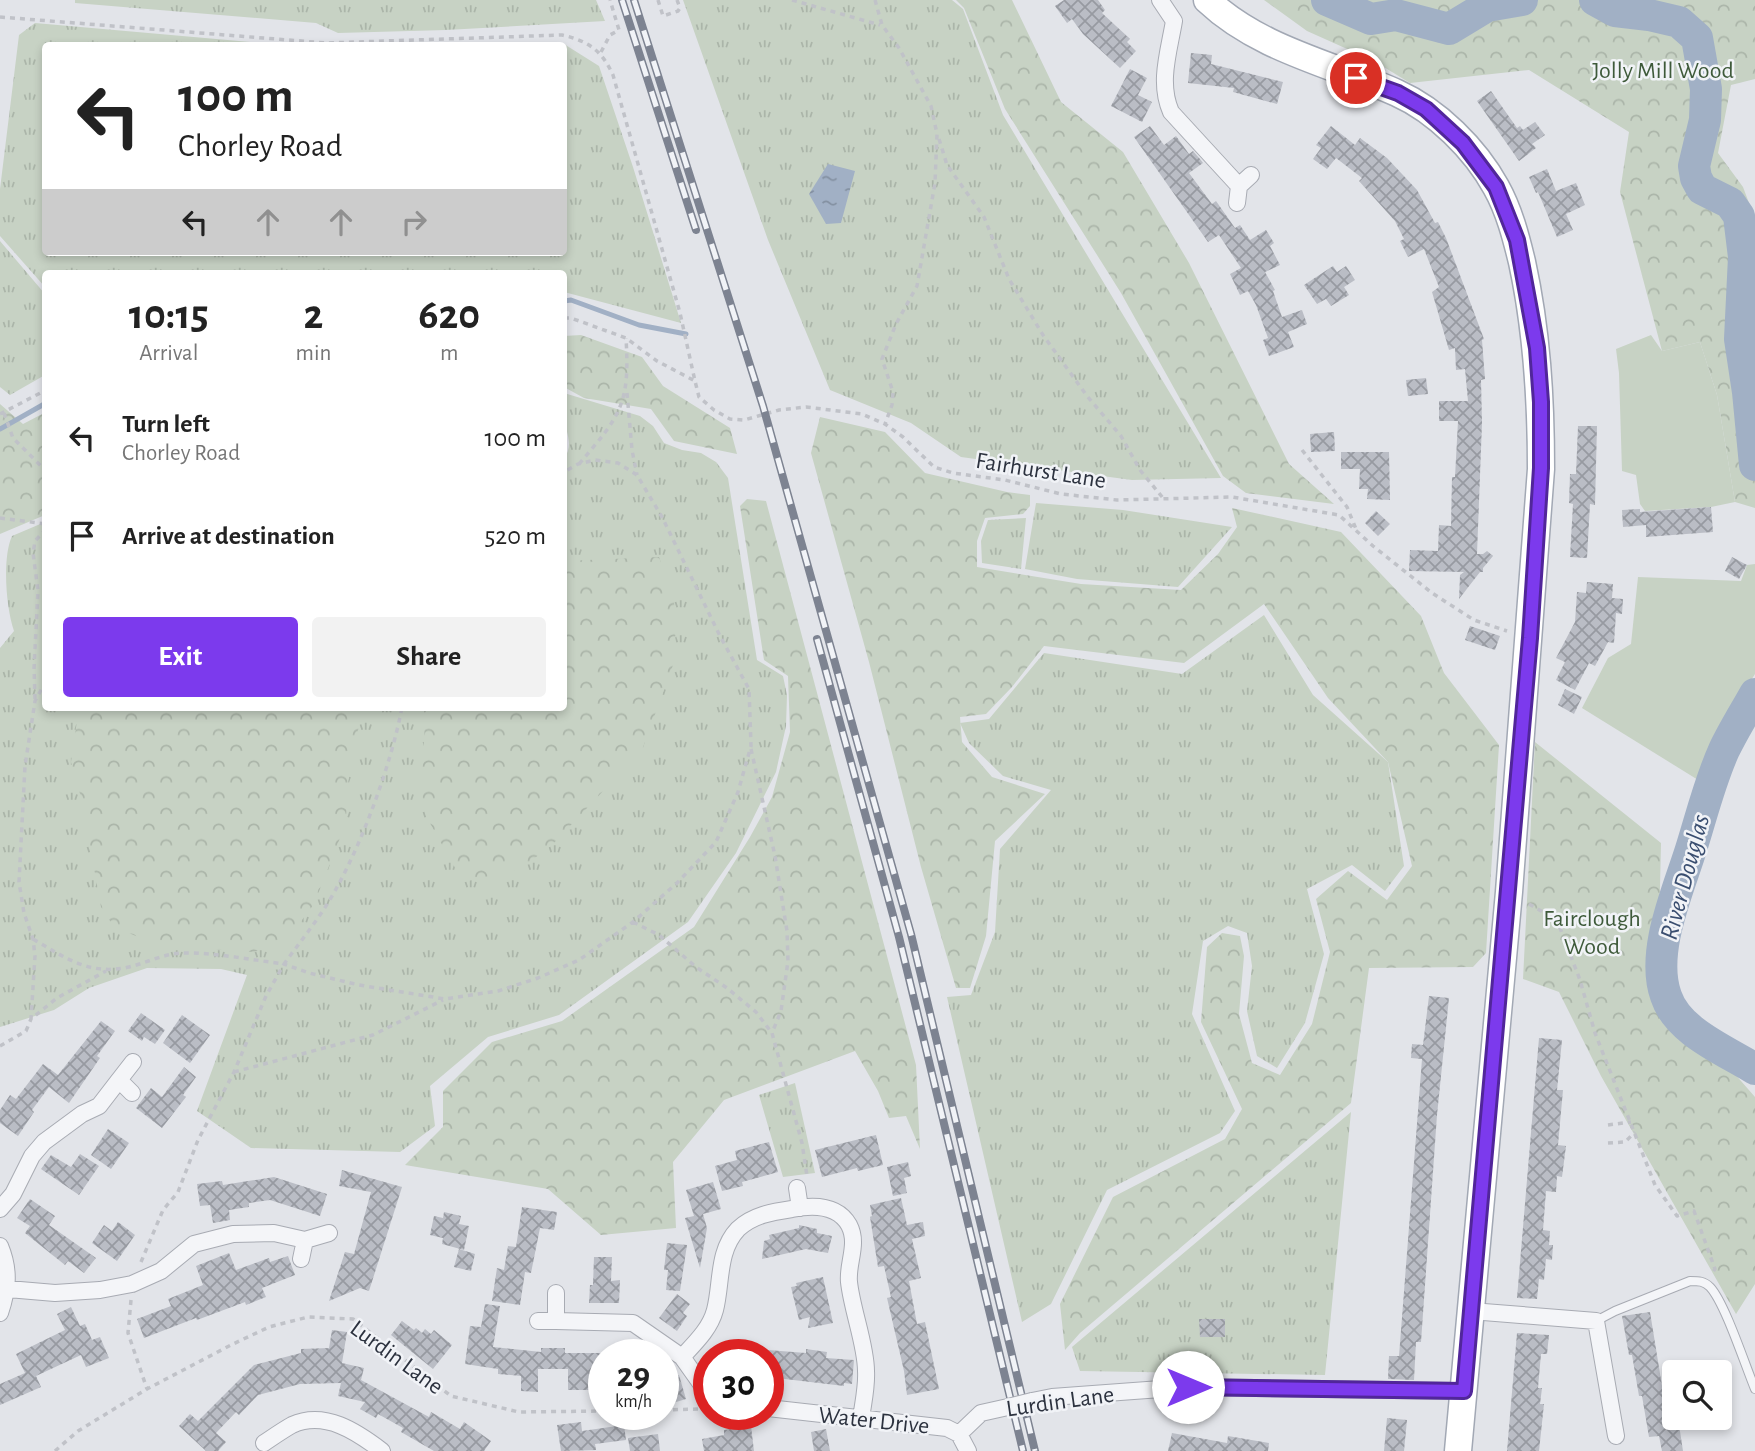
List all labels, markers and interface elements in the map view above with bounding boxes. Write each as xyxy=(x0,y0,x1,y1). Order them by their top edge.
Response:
pin xyxy=(1326,48,1386,108)
icon: arrive xyxy=(1337,59,1375,97)
park label: Jolly Mill Wood xyxy=(1592,59,1734,83)
icon: left xyxy=(63,70,154,161)
text: 100 m xyxy=(178,72,294,121)
text: Chorley Road xyxy=(178,130,342,162)
icon: left xyxy=(176,203,214,241)
icon: ahead xyxy=(249,203,287,241)
icon: ahead xyxy=(322,203,360,241)
icon: right xyxy=(395,203,433,241)
text: 10:15 xyxy=(129,294,209,336)
text: 2 xyxy=(304,294,323,336)
text: 620 xyxy=(418,294,480,336)
text: Arrival xyxy=(139,342,198,365)
text: min xyxy=(296,342,331,365)
text: m xyxy=(440,342,458,365)
text: Turn left xyxy=(122,411,210,437)
icon: left xyxy=(63,419,101,457)
text: 100 m xyxy=(485,425,546,451)
text: Chorley Road xyxy=(122,442,240,465)
street label: Fairhurst Lane xyxy=(974,449,1108,493)
icon: arrive xyxy=(63,517,101,555)
text: Arrive at destination xyxy=(122,523,335,549)
text: 520 m xyxy=(484,523,546,549)
button: Exit xyxy=(63,617,298,697)
button: Share xyxy=(312,617,546,697)
water label: River Douglas xyxy=(1656,812,1714,943)
park label: Fairclough Wood xyxy=(1543,907,1641,959)
street label: Lurdin Lane xyxy=(345,1316,447,1399)
speed limit sign: 30 xyxy=(693,1339,784,1430)
position arrow xyxy=(1151,1350,1225,1424)
text: 29 xyxy=(617,1358,650,1393)
map controls xyxy=(1662,1360,1732,1430)
button: search xyxy=(1662,1360,1732,1430)
street label: Lurdin Lane xyxy=(1005,1383,1116,1421)
text: km/h xyxy=(615,1393,652,1411)
street label: Water Drive xyxy=(817,1403,930,1439)

